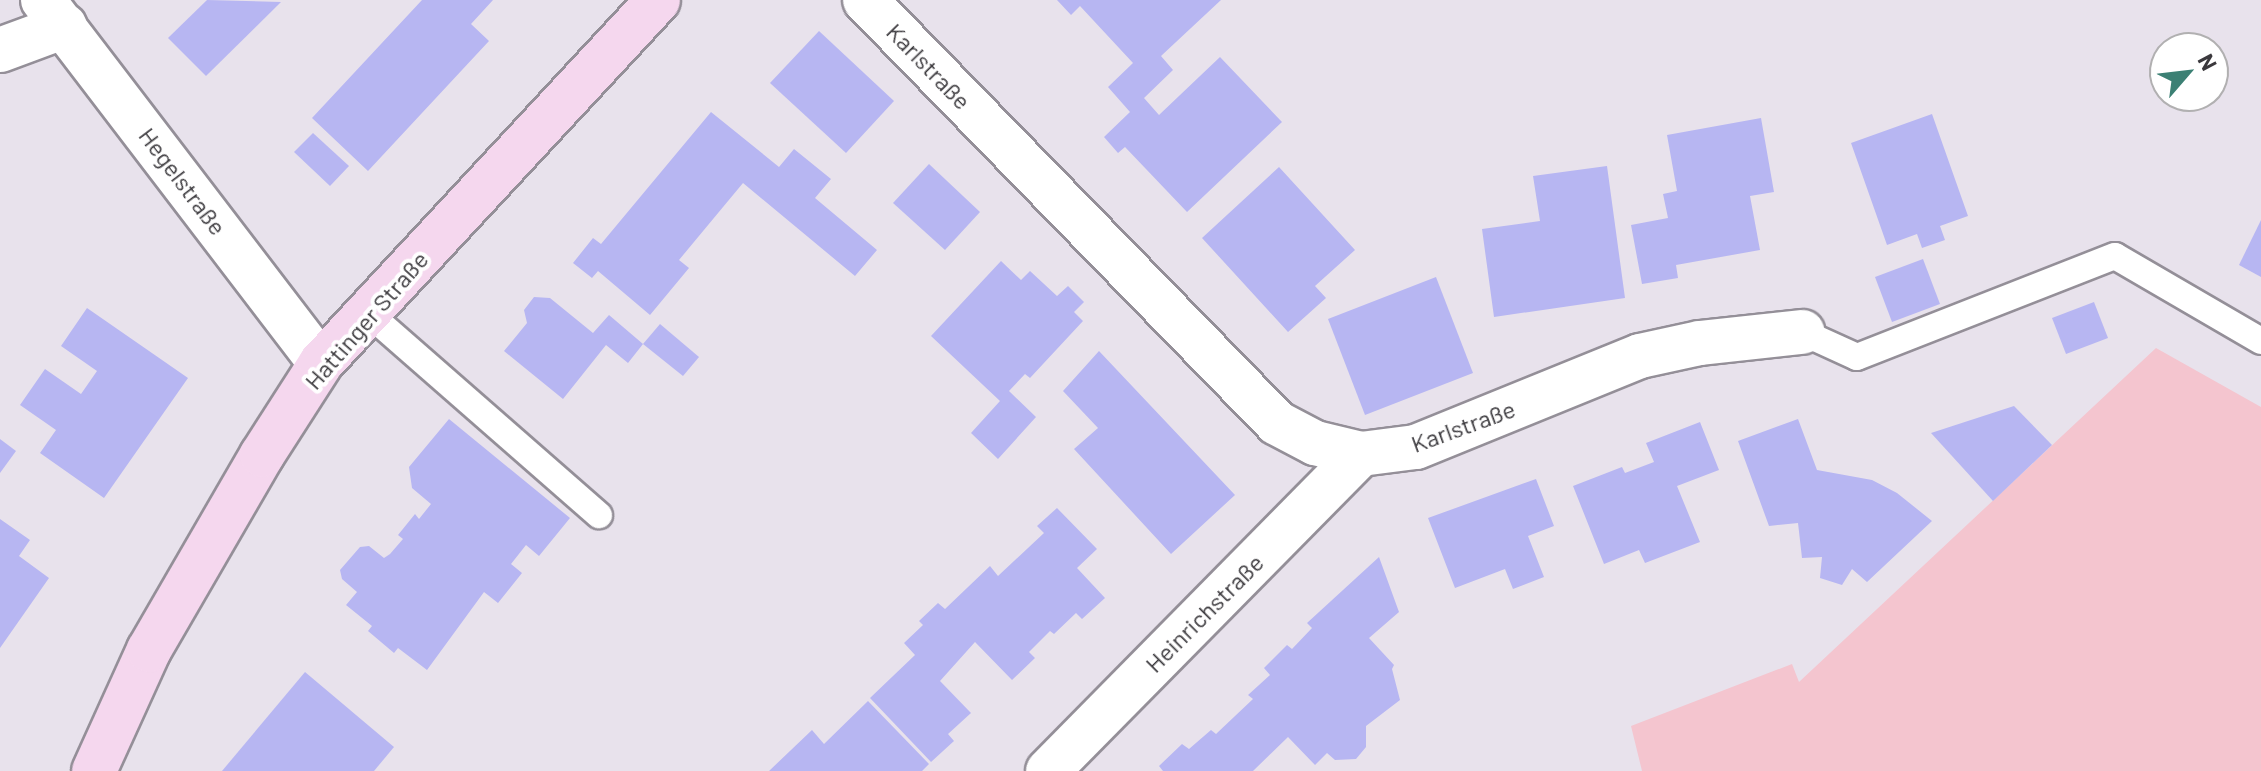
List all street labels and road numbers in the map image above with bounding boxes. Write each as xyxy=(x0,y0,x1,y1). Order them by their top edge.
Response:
street label: Karlstraße xyxy=(881,17,977,115)
street label: Hegelstraße xyxy=(133,122,233,240)
street label: Hattinger Straße xyxy=(298,245,434,395)
street label: Karlstraße xyxy=(1407,394,1519,458)
street label: Heinrichstraße xyxy=(1139,548,1269,678)

